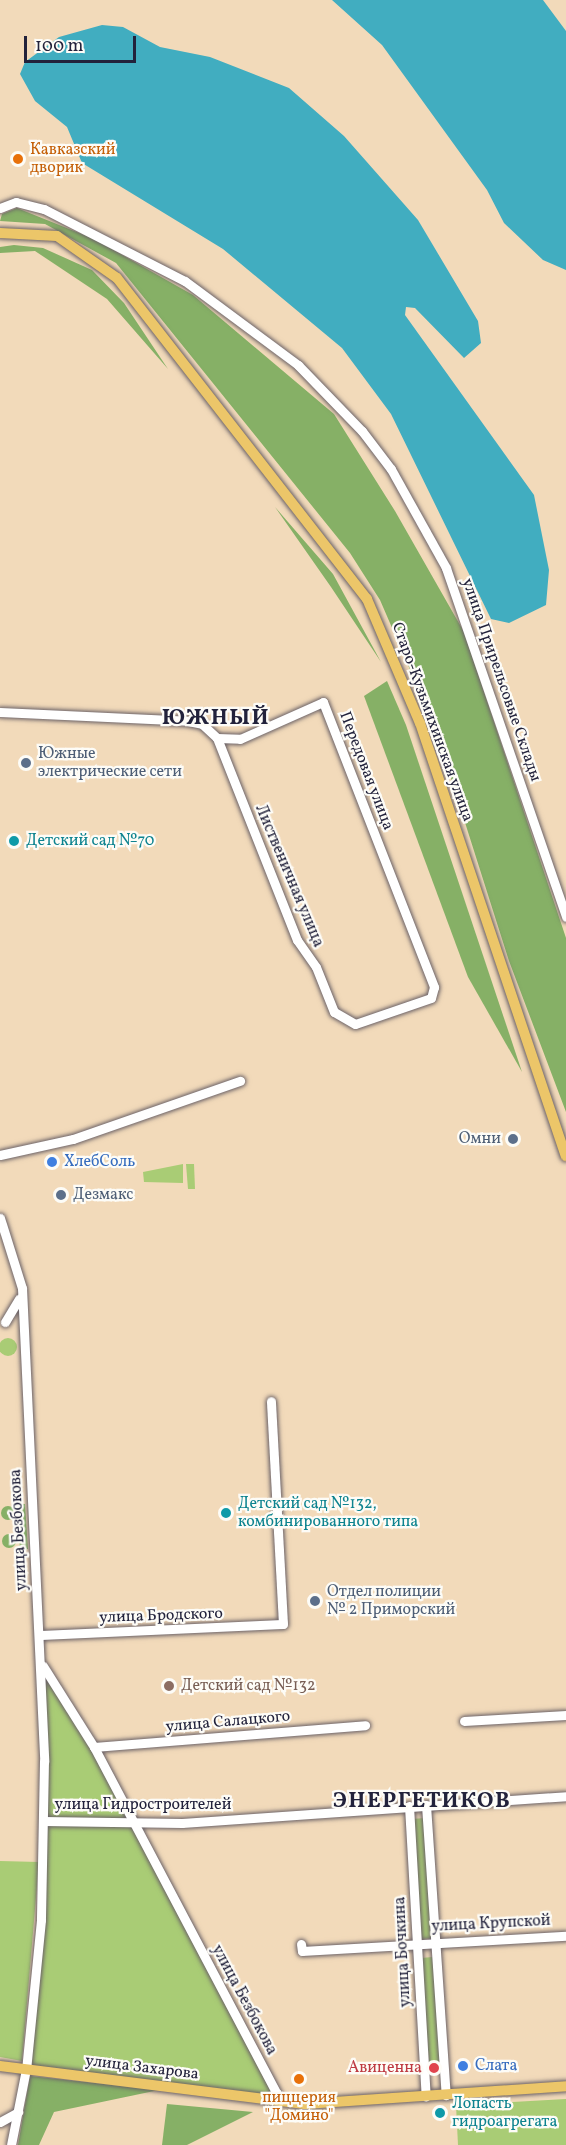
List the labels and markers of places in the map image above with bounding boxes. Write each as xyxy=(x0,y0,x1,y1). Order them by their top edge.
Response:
place label: Кавказский дворик xyxy=(30,140,116,178)
marker: Кавказский дворик xyxy=(11,152,25,166)
place label: Южные электрические сети xyxy=(38,744,182,782)
marker: Южные электрические сети xyxy=(19,756,33,770)
place label: Детский сад №70 xyxy=(26,831,154,851)
marker: Детский сад №70 xyxy=(7,834,21,848)
place label: Омни xyxy=(459,1129,501,1149)
marker: Омни xyxy=(506,1132,520,1146)
place label: ХлебСоль xyxy=(64,1152,135,1172)
marker: ХлебСоль xyxy=(45,1155,59,1169)
place label: Дезмакс xyxy=(73,1185,133,1205)
marker: Дезмакс xyxy=(54,1188,68,1202)
place label: Детский сад №132, комбинированного типа xyxy=(238,1494,419,1532)
marker: Детский сад №132, комбинированного типа xyxy=(219,1506,233,1520)
place label: Отдел полиции № 2 Приморский xyxy=(327,1582,455,1620)
marker: Отдел полиции № 2 Приморский xyxy=(308,1594,322,1608)
place label: Детский сад №132 xyxy=(181,1676,316,1696)
marker: Детский сад №132 xyxy=(162,1679,176,1693)
place label: Слата xyxy=(475,2056,517,2076)
place label: Авиценна xyxy=(348,2058,422,2078)
marker: Слата xyxy=(456,2059,470,2073)
marker: Авиценна xyxy=(427,2061,441,2075)
marker: пиццерия "Домино" xyxy=(292,2072,306,2086)
place label: пиццерия "Домино" xyxy=(262,2088,336,2126)
place label: Лопасть гидроагрегата xyxy=(452,2094,557,2132)
marker: Лопасть гидроагрегата xyxy=(433,2106,447,2120)

